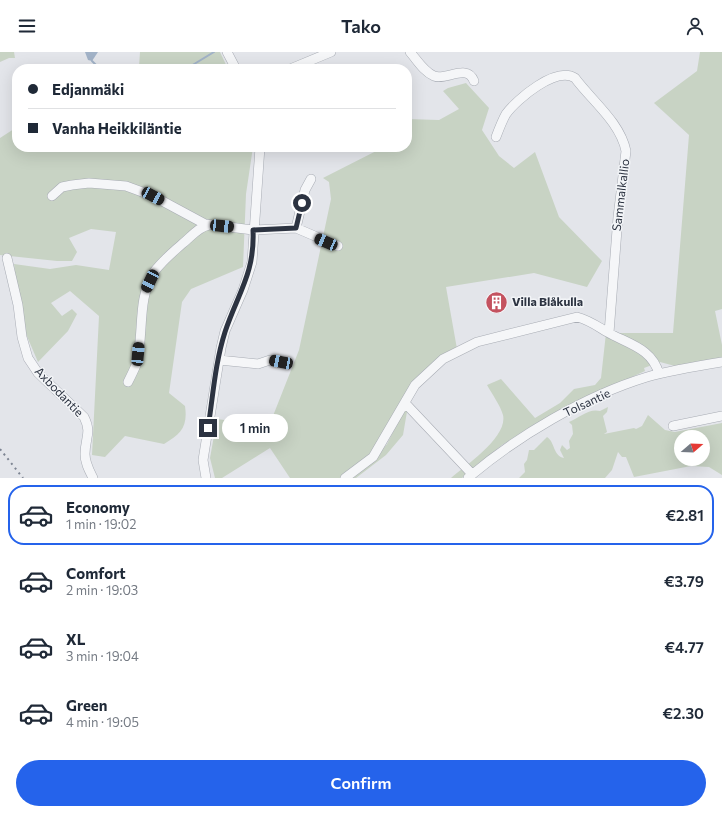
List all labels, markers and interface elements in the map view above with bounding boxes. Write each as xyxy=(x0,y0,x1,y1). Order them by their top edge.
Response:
icon: menu xyxy=(16,15,38,37)
text: Tako xyxy=(341,15,381,37)
icon: person xyxy=(684,15,706,37)
text: Edjanmäki xyxy=(52,80,124,98)
text: Vanha Heikkiläntie xyxy=(52,119,182,137)
street label: Sammalkallio xyxy=(609,158,631,232)
car xyxy=(140,185,166,207)
route start xyxy=(293,194,311,212)
car xyxy=(209,219,235,233)
car xyxy=(313,232,339,252)
car xyxy=(139,268,161,294)
building icon: Villa Blåkulla xyxy=(484,289,510,315)
place label: Villa Blåkulla xyxy=(512,294,583,308)
car xyxy=(131,342,145,366)
car xyxy=(268,354,294,370)
street label: Axbodantie xyxy=(33,364,87,419)
street label: Tolsantie xyxy=(561,385,612,419)
callout: 1 min xyxy=(222,414,288,442)
route end xyxy=(199,419,217,437)
text: 1 min xyxy=(240,420,270,436)
north arrow xyxy=(674,430,710,466)
map controls xyxy=(674,430,710,466)
icon: car xyxy=(18,497,54,533)
text: Economy xyxy=(66,498,130,516)
text: €2.81 xyxy=(666,506,704,524)
text: 1 min · 19:02 xyxy=(66,516,136,532)
icon: car xyxy=(18,563,54,599)
text: Comfort xyxy=(66,564,126,582)
text: €3.79 xyxy=(664,572,704,590)
text: 2 min · 19:03 xyxy=(66,582,138,598)
icon: car xyxy=(18,629,54,665)
text: XL xyxy=(66,630,85,648)
text: €4.77 xyxy=(664,638,704,656)
text: 3 min · 19:04 xyxy=(66,648,139,664)
icon: car xyxy=(18,695,54,731)
text: Green xyxy=(66,696,107,714)
text: €2.30 xyxy=(663,704,704,722)
text: 4 min · 19:05 xyxy=(66,714,139,730)
button: Confirm xyxy=(16,760,706,806)

